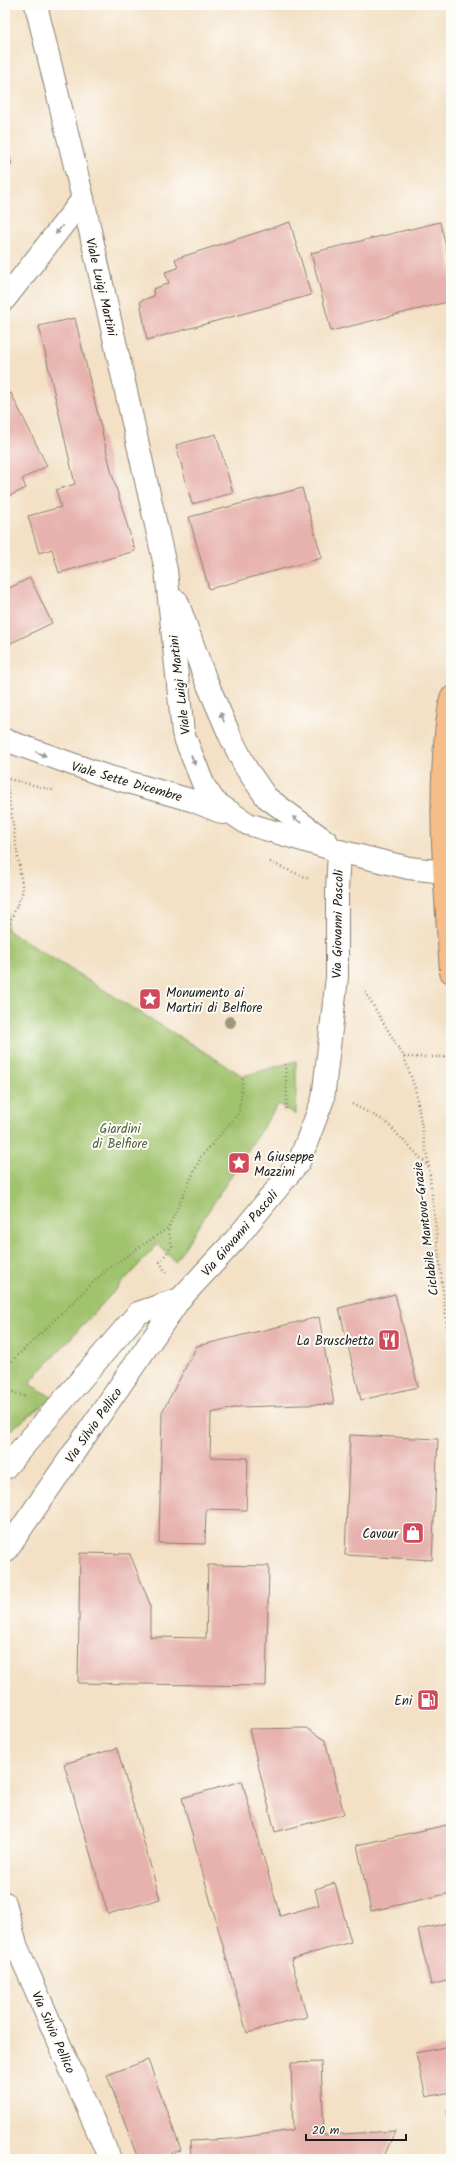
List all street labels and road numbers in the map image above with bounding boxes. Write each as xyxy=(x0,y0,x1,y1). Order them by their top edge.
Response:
street label: Viale Luigi Martini xyxy=(79,236,122,339)
street label: Viale Luigi Martini xyxy=(164,633,197,736)
street label: Viale Sette Dicembre xyxy=(69,757,185,808)
street label: Via Giovanni Pascoli xyxy=(327,869,350,979)
street label: Ciclabile Mantova-Grazie xyxy=(408,1160,445,1297)
street label: Via Giovanni Pascoli xyxy=(197,1185,284,1282)
street label: Via Silvio Pellico xyxy=(60,1384,128,1468)
street label: Via Silvio Pellico xyxy=(25,1988,80,2077)

